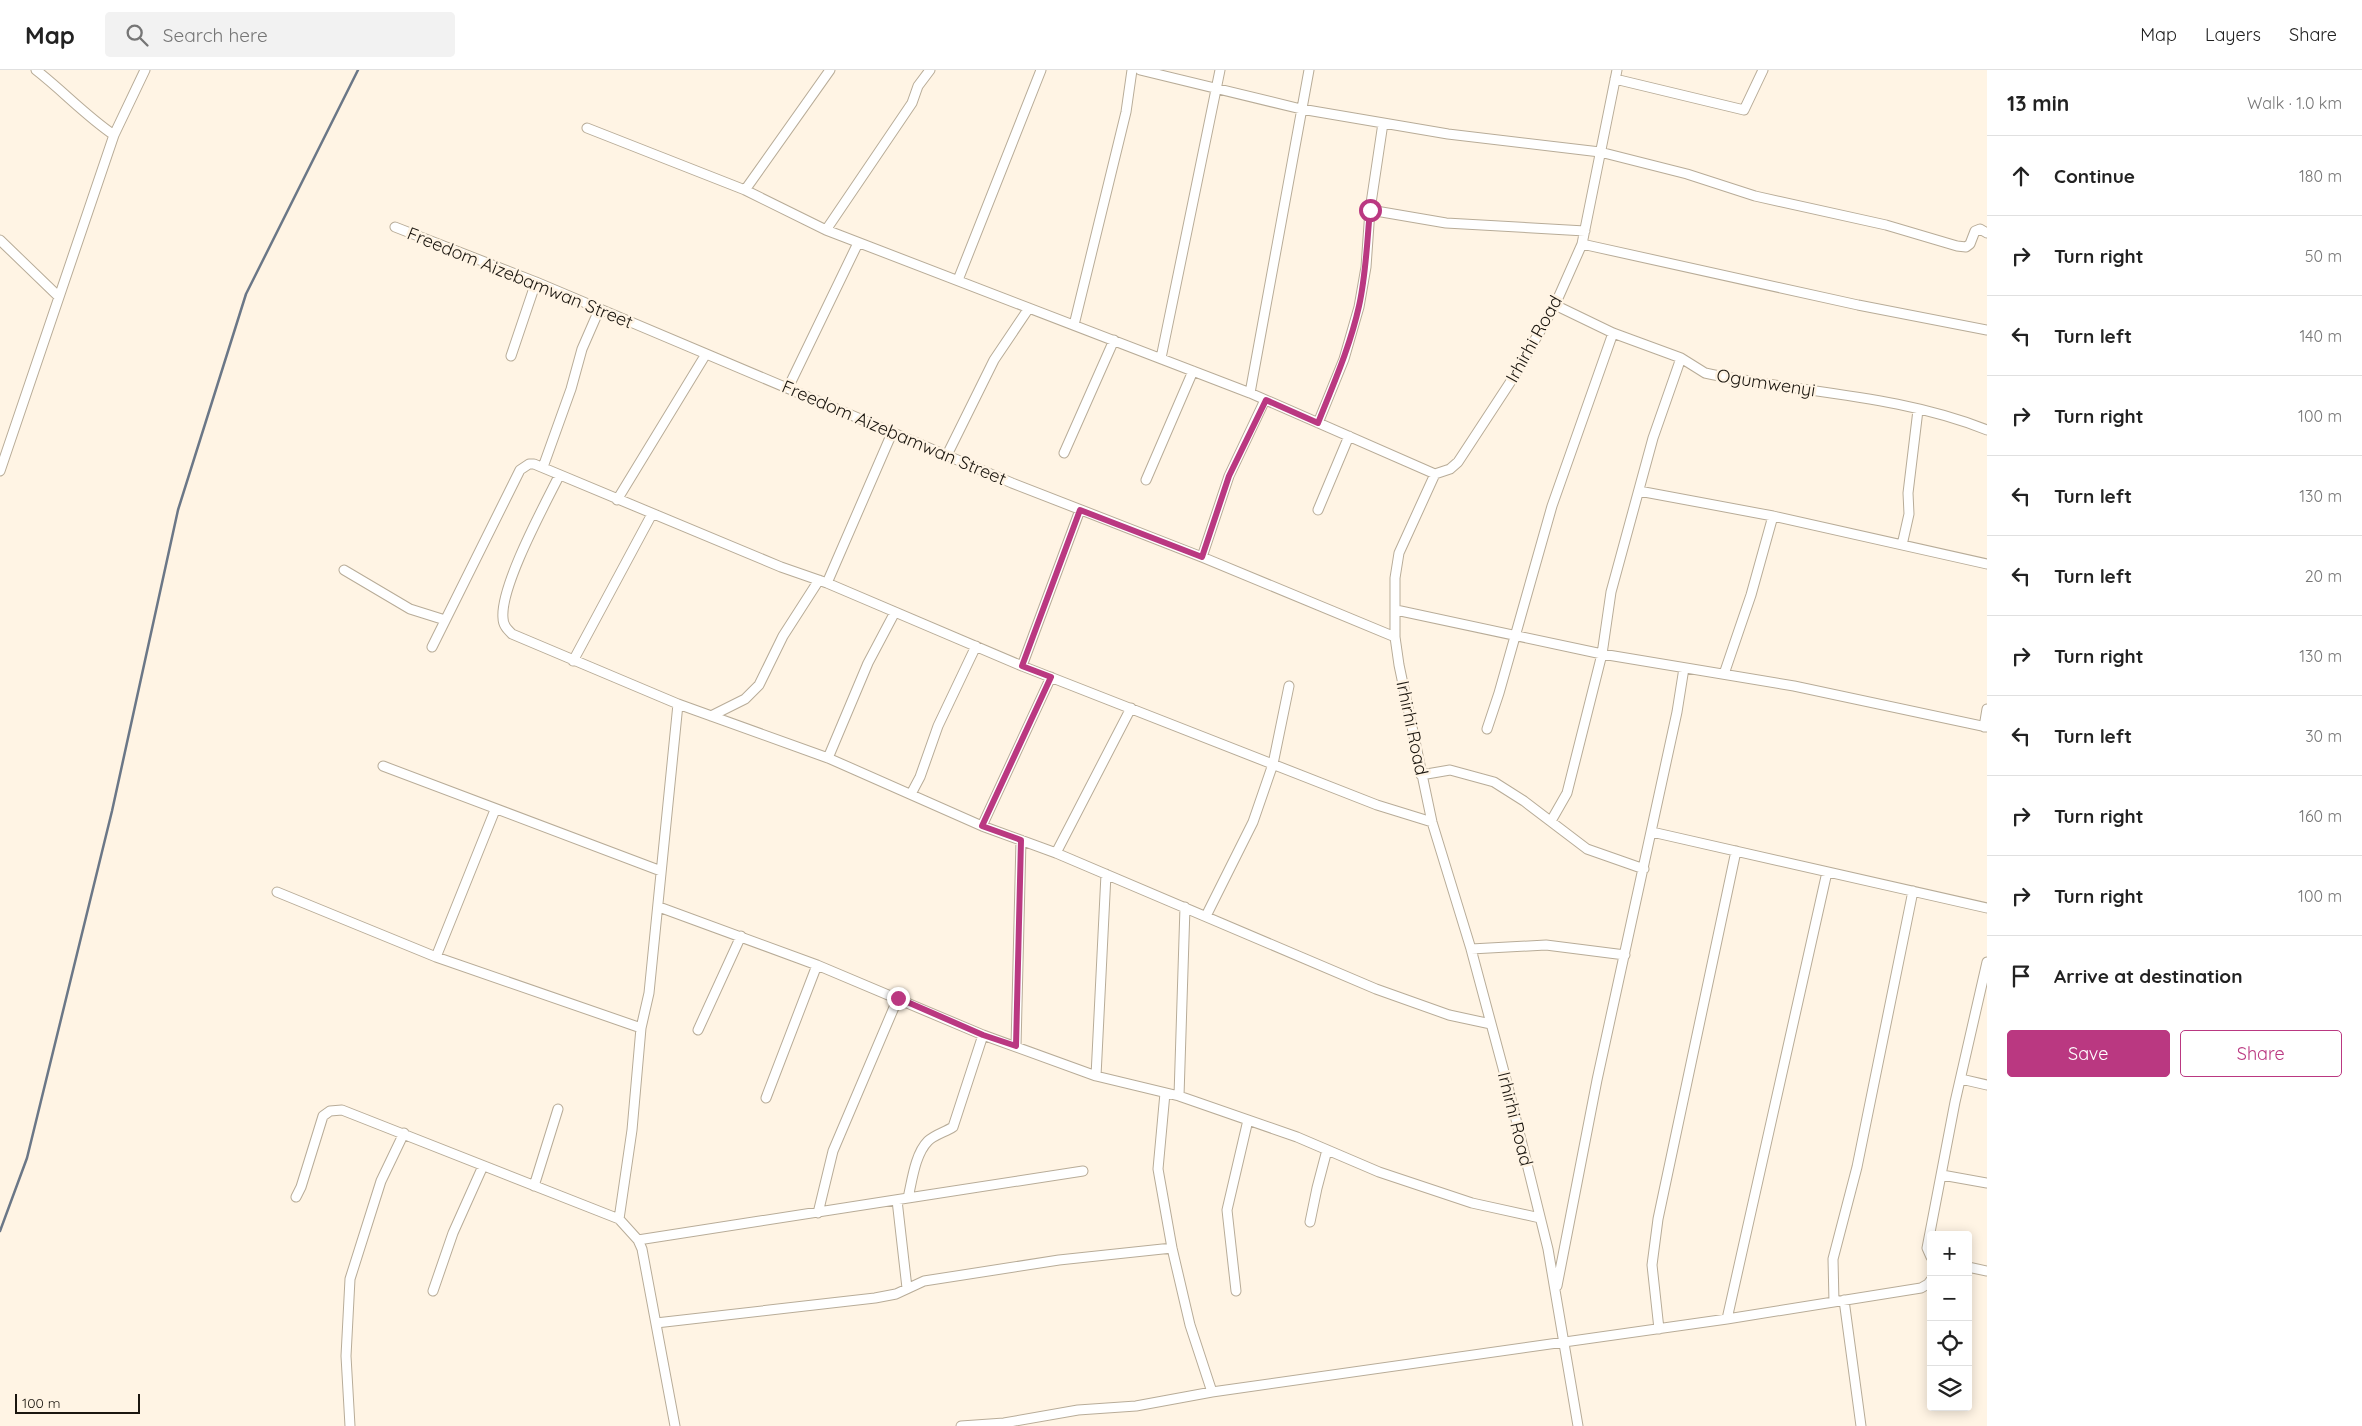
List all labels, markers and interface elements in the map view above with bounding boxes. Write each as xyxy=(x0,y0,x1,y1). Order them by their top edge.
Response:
search box xyxy=(105,12,455,57)
text: Map xyxy=(25,20,75,50)
icon: search xyxy=(123,21,151,49)
text: Search here xyxy=(163,23,268,47)
text: Map xyxy=(2140,23,2177,46)
text: Layers xyxy=(2205,23,2261,46)
text: Share xyxy=(2289,23,2337,46)
text: 13 min xyxy=(2007,90,2069,116)
text: Walk · 1.0 km xyxy=(2247,93,2342,113)
icon: ahead xyxy=(2007,162,2035,190)
text: Continue xyxy=(2054,164,2135,188)
text: 180 m xyxy=(2299,166,2342,186)
route start xyxy=(1359,199,1382,222)
street label: Freedom Aizebamwan Street xyxy=(404,222,636,333)
icon: right xyxy=(2007,242,2035,270)
text: Turn right xyxy=(2054,244,2143,268)
text: 50 m xyxy=(2305,246,2342,266)
street label: Irhirhi Road xyxy=(1500,291,1567,386)
icon: left xyxy=(2007,322,2035,350)
text: Turn left xyxy=(2054,324,2132,348)
text: 140 m xyxy=(2299,326,2342,346)
street label: Ogumwenyi xyxy=(1715,363,1817,402)
street label: Freedom Aizebamwan Street xyxy=(779,375,1010,490)
icon: right xyxy=(2007,402,2035,430)
text: Turn right xyxy=(2054,404,2143,428)
text: 100 m xyxy=(2298,406,2342,426)
icon: left xyxy=(2007,482,2035,510)
text: Turn left xyxy=(2054,484,2132,508)
text: 130 m xyxy=(2299,486,2342,506)
icon: left xyxy=(2007,562,2035,590)
text: Turn left xyxy=(2054,564,2132,588)
text: 20 m xyxy=(2305,566,2342,586)
icon: right xyxy=(2007,642,2035,670)
text: Turn right xyxy=(2054,644,2143,668)
text: 130 m xyxy=(2299,646,2342,666)
street label: Irhirhi Road xyxy=(1391,679,1434,777)
icon: left xyxy=(2007,722,2035,750)
text: Turn left xyxy=(2054,724,2132,748)
text: 30 m xyxy=(2305,726,2342,746)
icon: right xyxy=(2007,802,2035,830)
text: Turn right xyxy=(2054,804,2143,828)
text: 160 m xyxy=(2299,806,2342,826)
icon: right xyxy=(2007,882,2035,910)
text: Turn right xyxy=(2054,884,2143,908)
text: 100 m xyxy=(2298,886,2342,906)
icon: arrive xyxy=(2007,962,2035,990)
text: Arrive at destination xyxy=(2054,964,2243,988)
route end xyxy=(887,987,910,1010)
button: Save xyxy=(2007,1030,2170,1077)
button: Share xyxy=(2180,1030,2342,1077)
street label: Irhirhi Road xyxy=(1493,1069,1538,1168)
map controls xyxy=(1927,1231,1972,1411)
button: + xyxy=(1927,1231,1972,1276)
button: − xyxy=(1927,1276,1972,1321)
button: locate xyxy=(1927,1321,1972,1366)
button: layers xyxy=(1927,1366,1972,1411)
scale bar xyxy=(15,1391,140,1414)
text: 100 m xyxy=(22,1394,60,1412)

